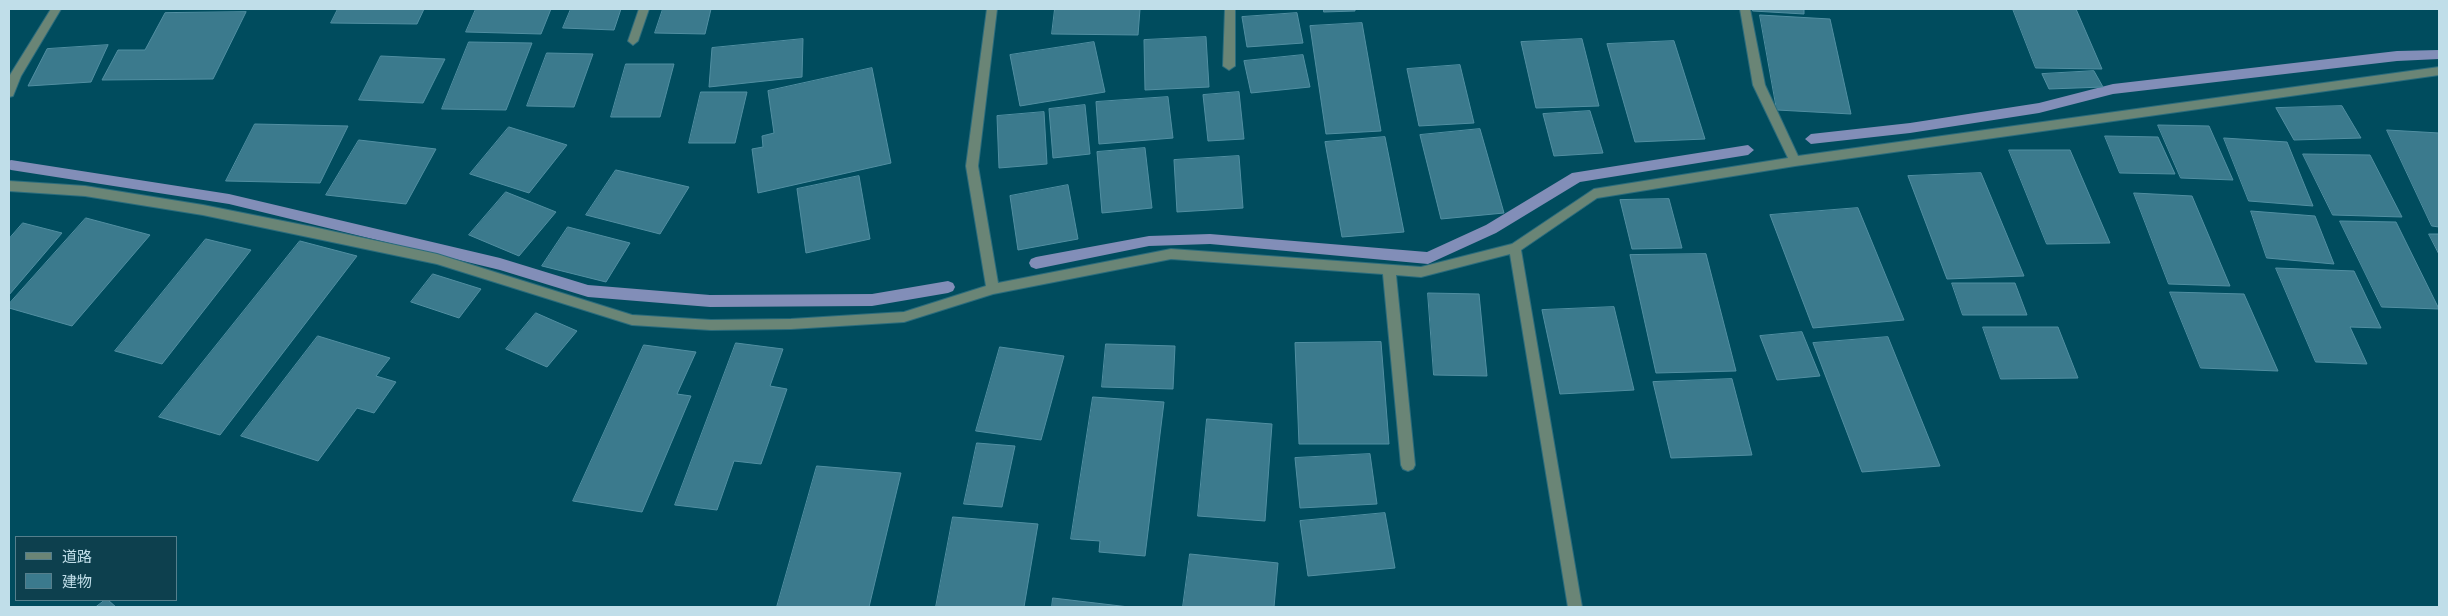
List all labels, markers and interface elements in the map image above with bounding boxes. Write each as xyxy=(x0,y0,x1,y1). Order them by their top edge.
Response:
legend xyxy=(15,536,178,601)
text: 道路 xyxy=(62,547,92,566)
text: 建物 xyxy=(62,572,92,591)

